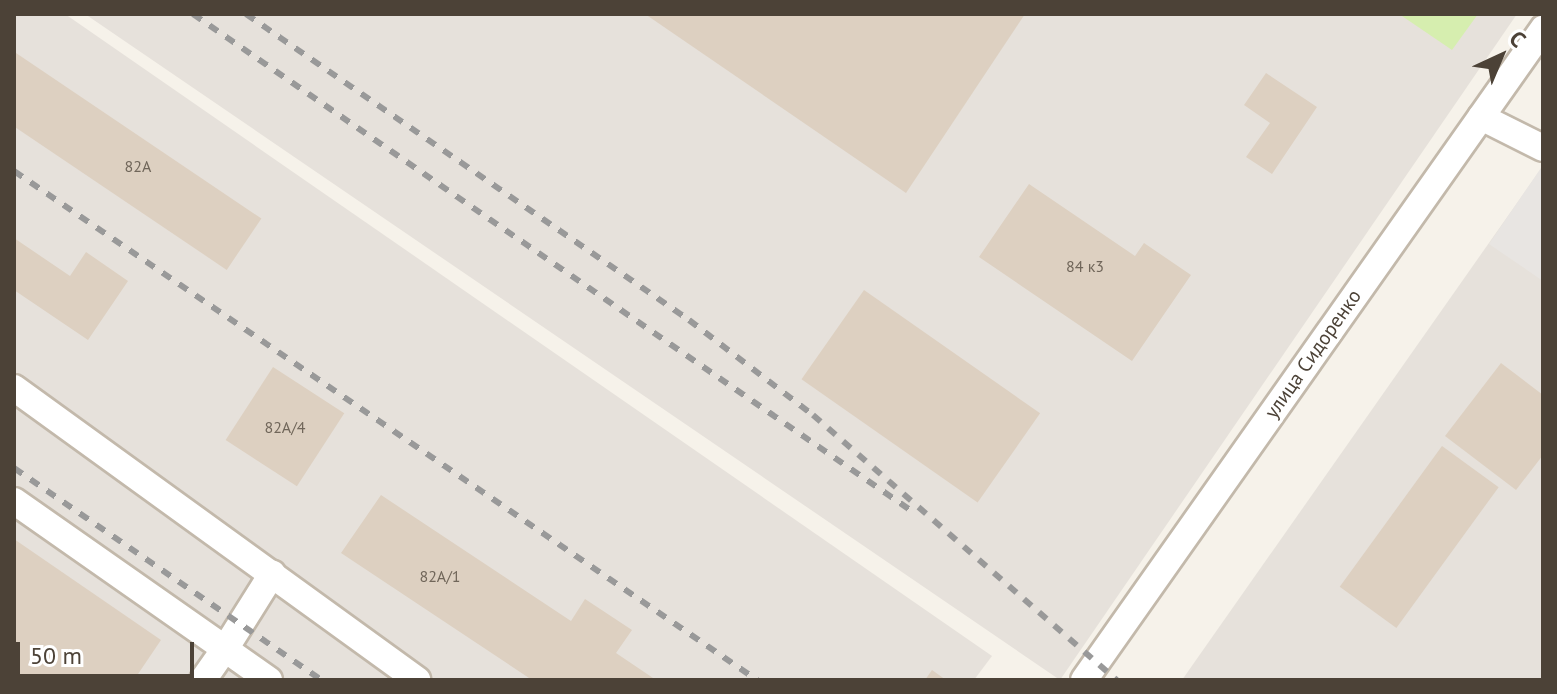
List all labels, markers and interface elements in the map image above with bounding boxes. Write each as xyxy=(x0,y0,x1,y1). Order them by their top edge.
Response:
north arrow xyxy=(1461,16,1541,96)
text: С xyxy=(1504,24,1532,53)
house number: 82А xyxy=(125,156,151,176)
house number: 84 к3 xyxy=(1066,256,1104,276)
street label: улица Сидоренко xyxy=(1260,285,1366,423)
house number: 82А/4 xyxy=(264,417,306,437)
house number: 82А/1 xyxy=(419,566,461,586)
scale bar xyxy=(20,626,198,676)
text: 50 m xyxy=(30,640,82,671)

